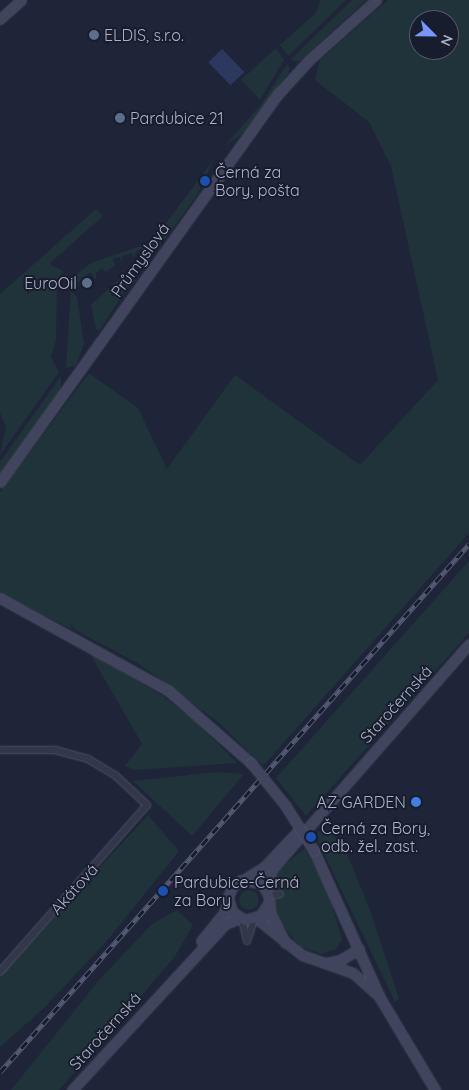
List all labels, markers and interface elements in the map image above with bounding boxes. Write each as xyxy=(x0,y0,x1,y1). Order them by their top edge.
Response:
north arrow xyxy=(409,10,459,60)
place label: ELDIS, s.r.o. xyxy=(104,25,184,45)
marker: ELDIS, s.r.o. xyxy=(88,29,100,41)
text: N xyxy=(437,32,457,49)
place label: Pardubice 21 xyxy=(130,108,224,128)
marker: Pardubice 21 xyxy=(114,112,126,124)
place label: Černá za Bory, pošta xyxy=(215,162,300,200)
marker: Černá za Bory, pošta xyxy=(199,175,211,187)
street label: Průmyslová xyxy=(107,219,173,301)
place label: EuroOil xyxy=(24,273,77,293)
marker: EuroOil xyxy=(81,277,93,289)
street label: Staročernská xyxy=(356,661,436,747)
place label: AZ GARDEN xyxy=(317,792,406,812)
marker: AZ GARDEN xyxy=(410,796,422,808)
place label: Černá za Bory, odb. žel. zast. xyxy=(321,818,430,856)
marker: Černá za Bory, odb. žel. zast. xyxy=(305,831,317,843)
street label: Akátová xyxy=(46,860,102,918)
place label: Pardubice-Černá za Bory xyxy=(174,872,299,910)
marker: Pardubice-Černá za Bory xyxy=(156,884,170,898)
street label: Staročernská xyxy=(65,988,145,1074)

